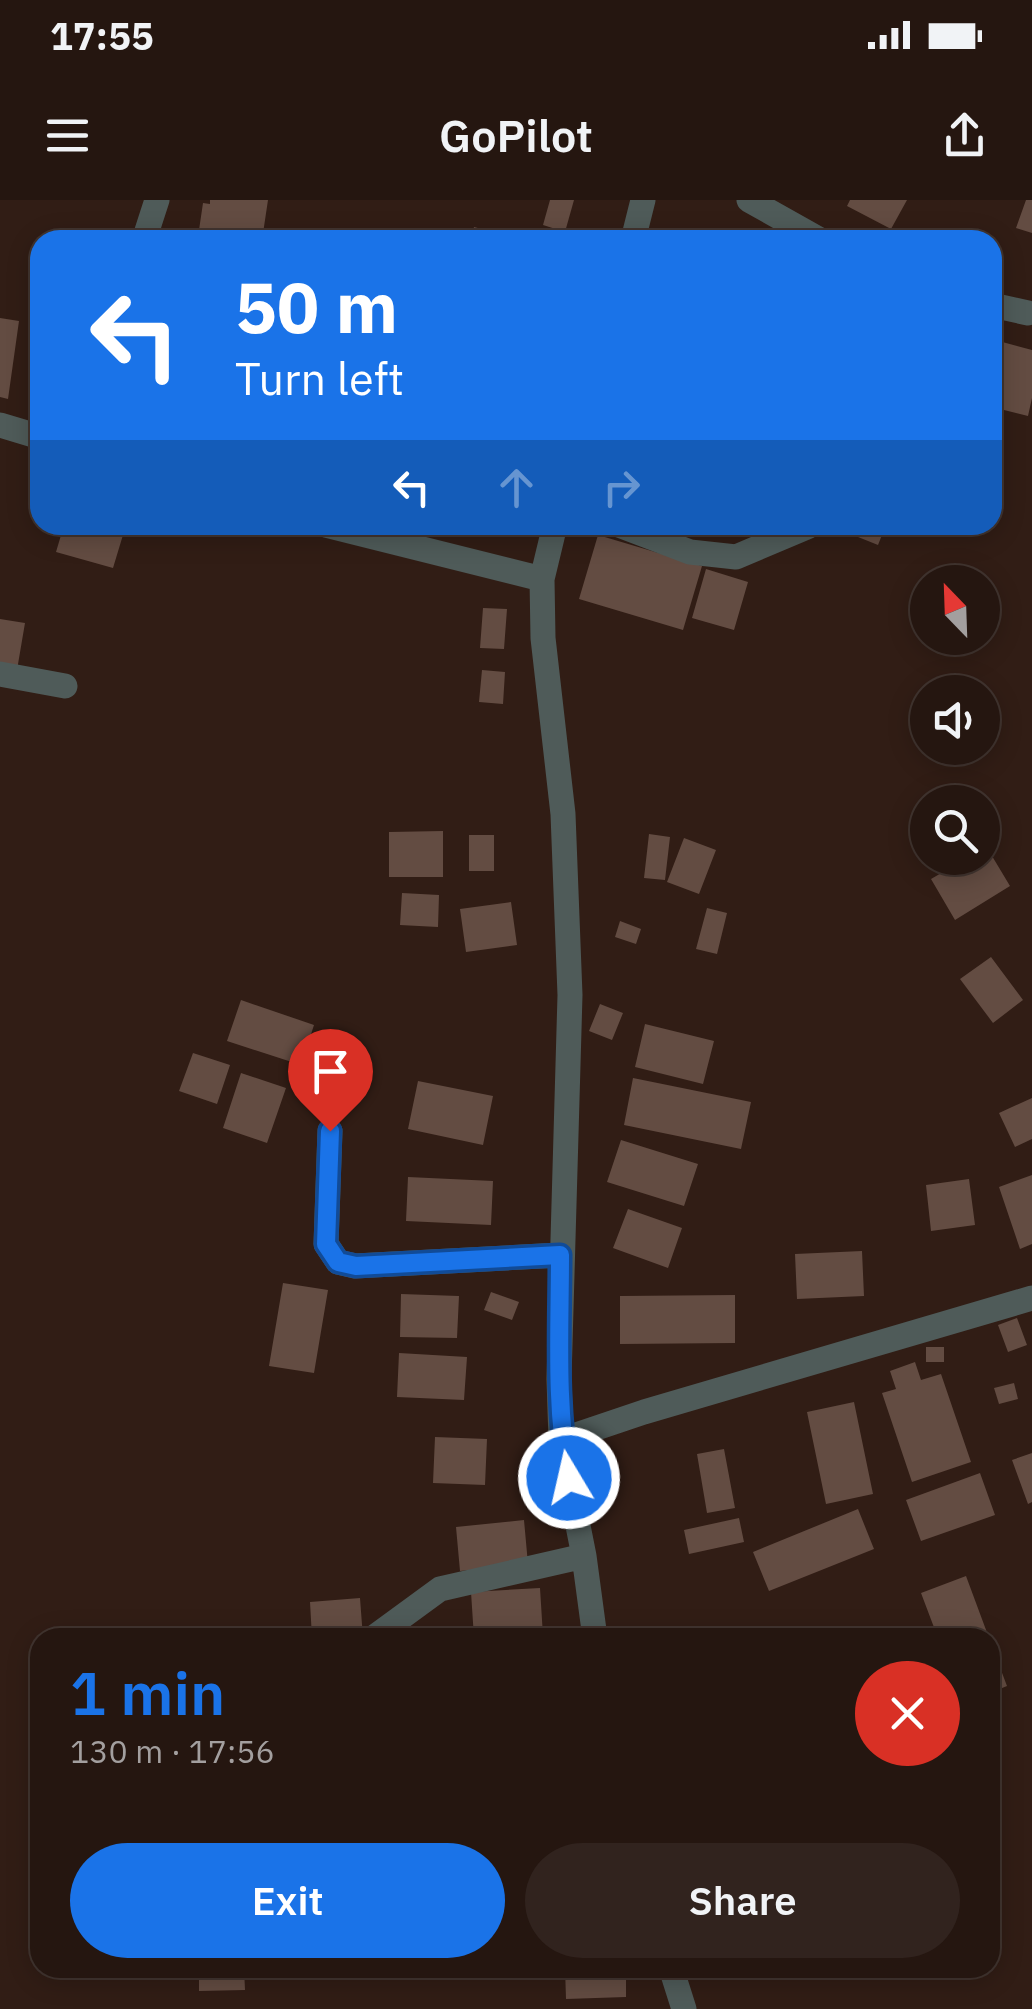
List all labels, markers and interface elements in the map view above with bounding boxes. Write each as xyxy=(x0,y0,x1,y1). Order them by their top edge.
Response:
text: 17:55 xyxy=(50,11,154,60)
text: GoPilot xyxy=(439,106,593,164)
icon: menu xyxy=(40,108,95,163)
icon: share xyxy=(937,108,992,163)
text: 50 m xyxy=(235,261,398,352)
icon: left xyxy=(70,270,200,400)
text: Turn left xyxy=(235,349,404,407)
icon: left xyxy=(384,460,439,515)
icon: ahead xyxy=(489,460,544,515)
icon: right xyxy=(594,460,649,515)
north arrow xyxy=(910,565,1000,655)
map controls xyxy=(910,565,1000,875)
button: sound xyxy=(910,675,1000,765)
button: search xyxy=(910,785,1000,875)
pin xyxy=(288,1029,373,1132)
icon: arrive xyxy=(303,1044,358,1099)
position arrow xyxy=(517,1426,621,1530)
text: 1 min xyxy=(70,1653,225,1732)
button: close xyxy=(855,1661,960,1766)
text: 130 m · 17:56 xyxy=(70,1730,275,1772)
button: Exit xyxy=(70,1843,505,1958)
button: Share xyxy=(525,1843,960,1958)

